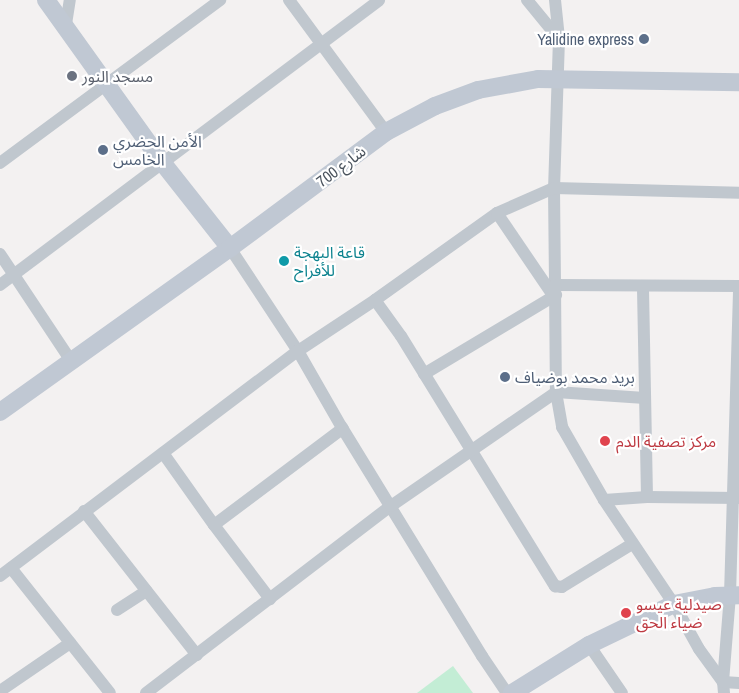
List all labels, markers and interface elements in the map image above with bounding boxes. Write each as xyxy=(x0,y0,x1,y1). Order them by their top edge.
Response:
place label: Yalidine express xyxy=(537,29,634,49)
marker: Yalidine express xyxy=(638,33,650,45)
place label: مسجد النور xyxy=(82,66,153,86)
marker: مسجد النور xyxy=(66,70,78,82)
place label: الأمن الحضري الخامس xyxy=(113,131,202,169)
street label: شارع 700 xyxy=(313,141,369,191)
marker: الأمن الحضري الخامس xyxy=(97,144,109,156)
place label: قاعة البهجة للأفراح xyxy=(294,242,365,280)
marker: قاعة البهجة للأفراح xyxy=(278,255,290,267)
place label: بريد محمد بوضياف xyxy=(515,367,635,387)
marker: بريد محمد بوضياف xyxy=(499,371,511,383)
place label: مركز تصفية الدم xyxy=(616,431,716,451)
marker: مركز تصفية الدم xyxy=(598,434,612,448)
place label: صيدلية عيسو ضياء الحق xyxy=(636,594,722,632)
marker: صيدلية عيسو ضياء الحق xyxy=(620,607,632,619)

